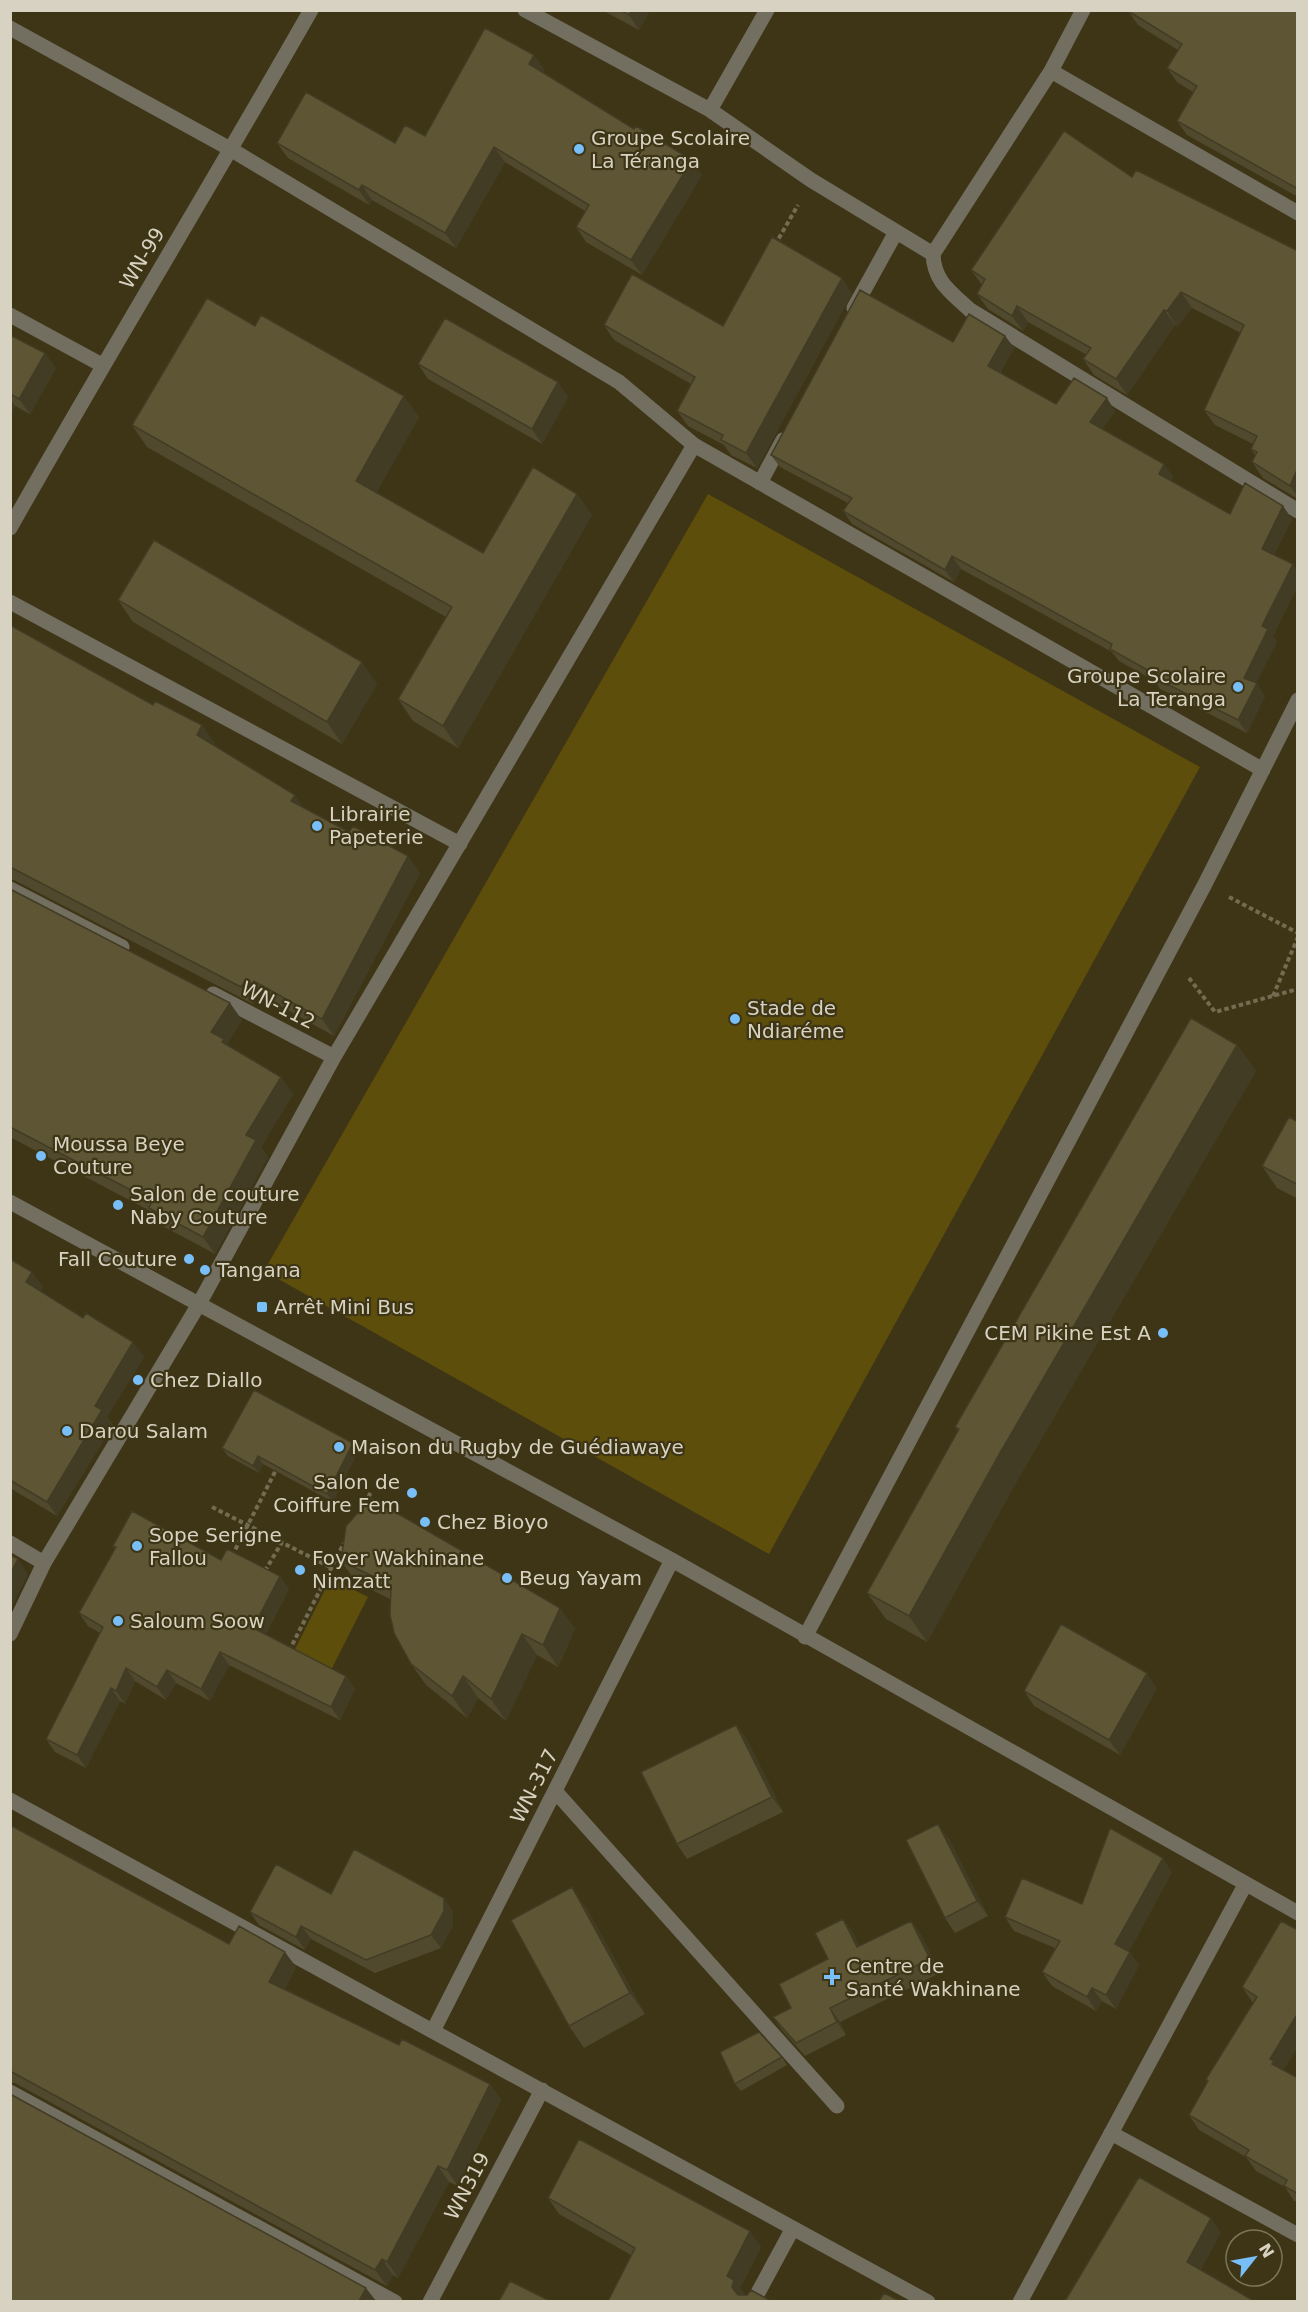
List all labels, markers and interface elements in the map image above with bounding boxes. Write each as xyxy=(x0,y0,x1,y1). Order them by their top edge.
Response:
place label: Groupe Scolaire La Téranga xyxy=(591,126,750,173)
marker: Groupe Scolaire La Téranga xyxy=(572,142,586,156)
street label: WN-99 xyxy=(114,223,170,293)
place label: Groupe Scolaire La Teranga xyxy=(1067,664,1226,711)
marker: Groupe Scolaire La Teranga xyxy=(1231,680,1245,694)
place label: Librairie Papeterie xyxy=(329,802,424,849)
marker: Librairie Papeterie xyxy=(310,819,324,833)
street label: WN-112 xyxy=(237,976,319,1034)
place label: Stade de Ndiaréme xyxy=(747,996,844,1043)
marker: Stade de Ndiaréme xyxy=(728,1012,742,1026)
place label: Moussa Beye Couture xyxy=(53,1132,185,1179)
marker: Moussa Beye Couture xyxy=(34,1149,48,1163)
place label: Salon de couture Naby Couture xyxy=(130,1182,300,1229)
marker: Salon de couture Naby Couture xyxy=(111,1198,125,1212)
place label: Fall Couture xyxy=(58,1247,177,1271)
marker: Fall Couture xyxy=(182,1252,196,1266)
place label: Tangana xyxy=(216,1258,301,1282)
marker: Tangana xyxy=(198,1263,212,1277)
place label: Arrêt Mini Bus xyxy=(274,1295,414,1319)
marker: Arrêt Mini Bus xyxy=(255,1300,269,1314)
place label: CEM Pikine Est A xyxy=(984,1321,1151,1345)
marker: CEM Pikine Est A xyxy=(1156,1326,1170,1340)
place label: Chez Diallo xyxy=(150,1368,262,1392)
marker: Chez Diallo xyxy=(131,1373,145,1387)
place label: Darou Salam xyxy=(79,1419,208,1443)
marker: Darou Salam xyxy=(60,1424,74,1438)
place label: Maison du Rugby de Guédiawaye xyxy=(351,1435,684,1459)
marker: Maison du Rugby de Guédiawaye xyxy=(332,1440,346,1454)
place label: Salon de Coiffure Fem xyxy=(273,1470,400,1517)
marker: Salon de Coiffure Fem xyxy=(405,1486,419,1500)
place label: Chez Bioyo xyxy=(437,1510,548,1534)
marker: Chez Bioyo xyxy=(418,1515,432,1529)
place label: Sope Serigne Fallou xyxy=(149,1523,282,1570)
marker: Sope Serigne Fallou xyxy=(130,1539,144,1553)
place label: Foyer Wakhinane Nimzatt xyxy=(312,1546,484,1593)
marker: Foyer Wakhinane Nimzatt xyxy=(293,1563,307,1577)
place label: Beug Yayam xyxy=(519,1566,642,1590)
marker: Beug Yayam xyxy=(500,1571,514,1585)
place label: Saloum Soow xyxy=(130,1609,265,1633)
marker: Saloum Soow xyxy=(111,1614,125,1628)
street label: WN-317 xyxy=(505,1745,563,1827)
place label: Centre de Santé Wakhinane xyxy=(846,1954,1021,2001)
marker: Centre de Santé Wakhinane xyxy=(823,1968,841,1986)
street label: WN319 xyxy=(439,2148,495,2224)
north arrow xyxy=(1224,2228,1284,2288)
text: N xyxy=(1255,2240,1278,2261)

